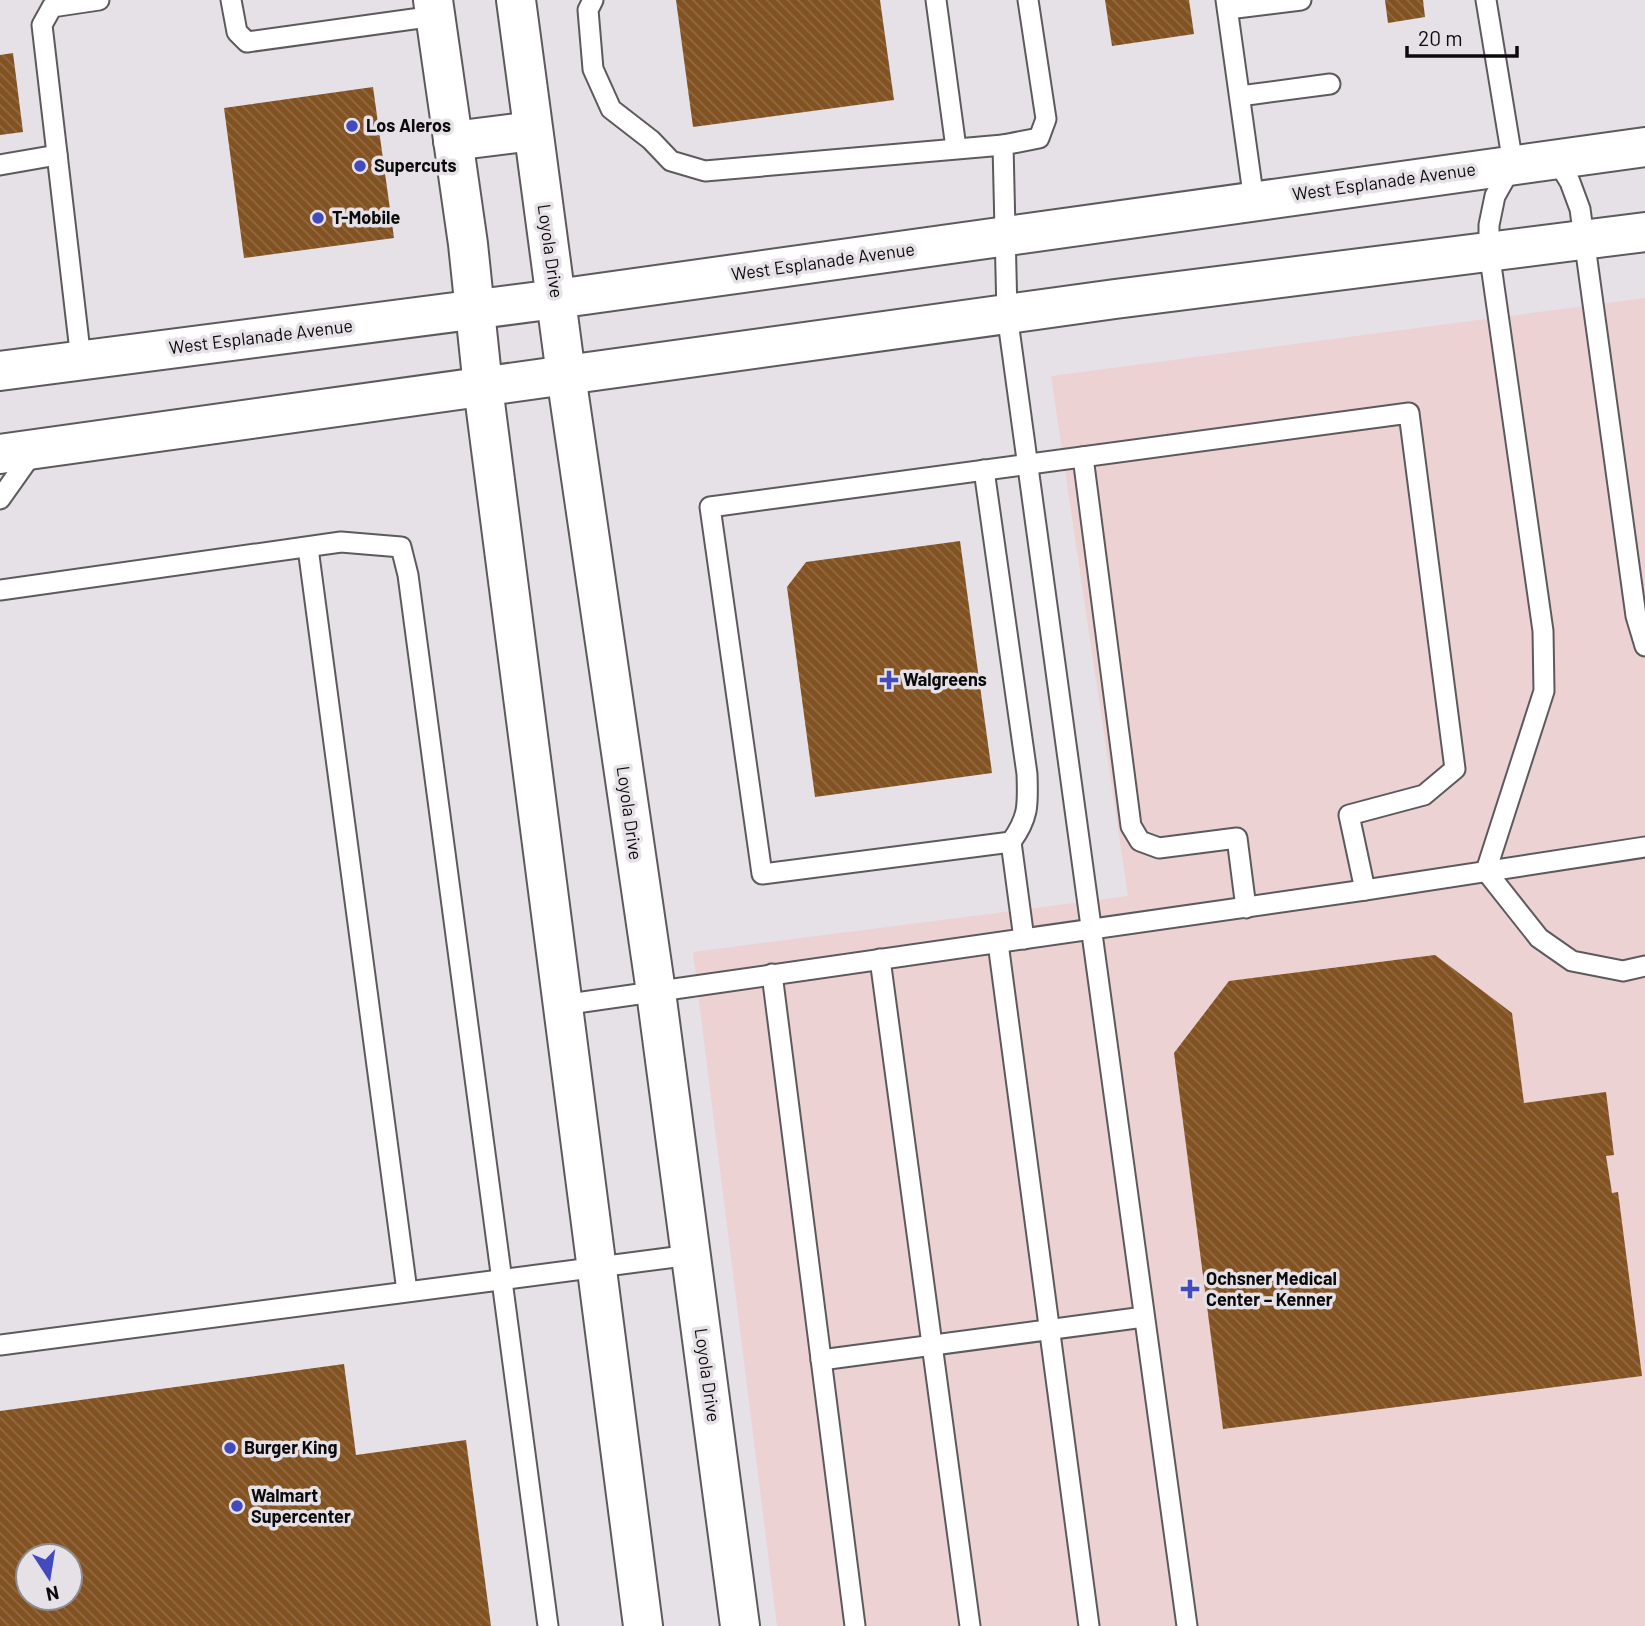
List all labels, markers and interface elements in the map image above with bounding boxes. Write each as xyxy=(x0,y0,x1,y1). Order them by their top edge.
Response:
scale bar xyxy=(1407,14,1517,58)
text: 20 m xyxy=(1418,25,1463,50)
place label: Los Aleros xyxy=(366,114,451,136)
marker: Los Aleros xyxy=(344,118,360,134)
place label: Supercuts xyxy=(374,154,457,176)
street label: West Esplanade Avenue xyxy=(1291,157,1477,205)
marker: Supercuts xyxy=(352,158,368,174)
street label: Loyola Drive xyxy=(534,203,568,299)
place label: T-Mobile xyxy=(332,206,400,228)
marker: T-Mobile xyxy=(310,210,326,226)
street label: West Esplanade Avenue xyxy=(730,237,916,285)
street label: West Esplanade Avenue xyxy=(168,314,354,358)
place label: Walgreens xyxy=(903,668,987,690)
marker: Walgreens xyxy=(881,672,897,688)
street label: Loyola Drive xyxy=(613,765,647,861)
place label: Ochsner Medical Center – Kenner xyxy=(1206,1267,1337,1310)
marker: Ochsner Medical Center – Kenner xyxy=(1180,1279,1200,1299)
street label: Loyola Drive xyxy=(691,1327,725,1423)
place label: Burger King xyxy=(244,1436,337,1458)
marker: Burger King xyxy=(222,1440,238,1456)
place label: Walmart Supercenter xyxy=(251,1484,351,1527)
marker: Walmart Supercenter xyxy=(229,1498,245,1514)
north arrow xyxy=(14,1542,84,1612)
text: N xyxy=(44,1582,61,1607)

